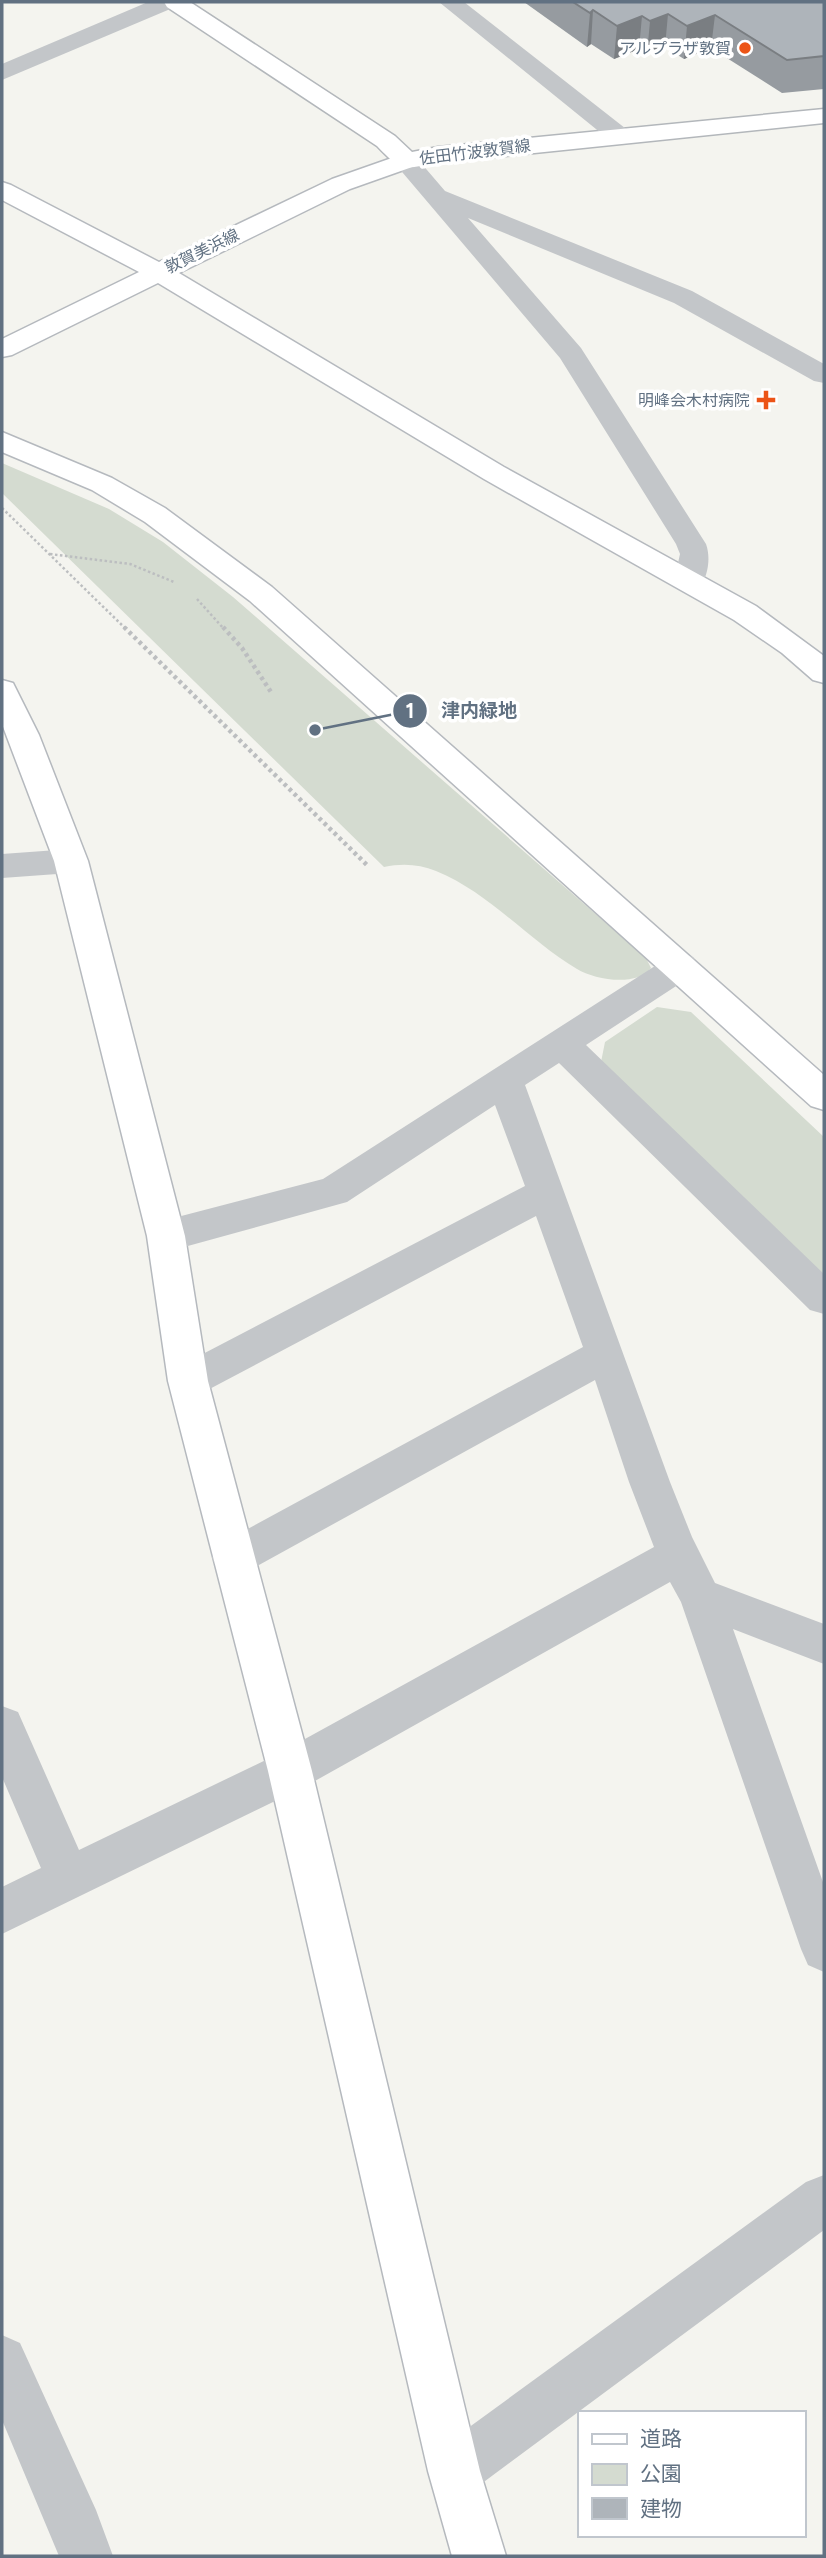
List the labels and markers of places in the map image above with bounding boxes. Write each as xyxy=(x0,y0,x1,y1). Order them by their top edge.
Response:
place label: アルプラザ敦賀 xyxy=(619,39,731,58)
marker: アルプラザ敦賀 xyxy=(737,40,753,56)
marker: 明峰会木村病院 xyxy=(756,390,776,410)
place label: 明峰会木村病院 xyxy=(638,391,750,410)
callout: 津内緑地 xyxy=(392,691,531,731)

